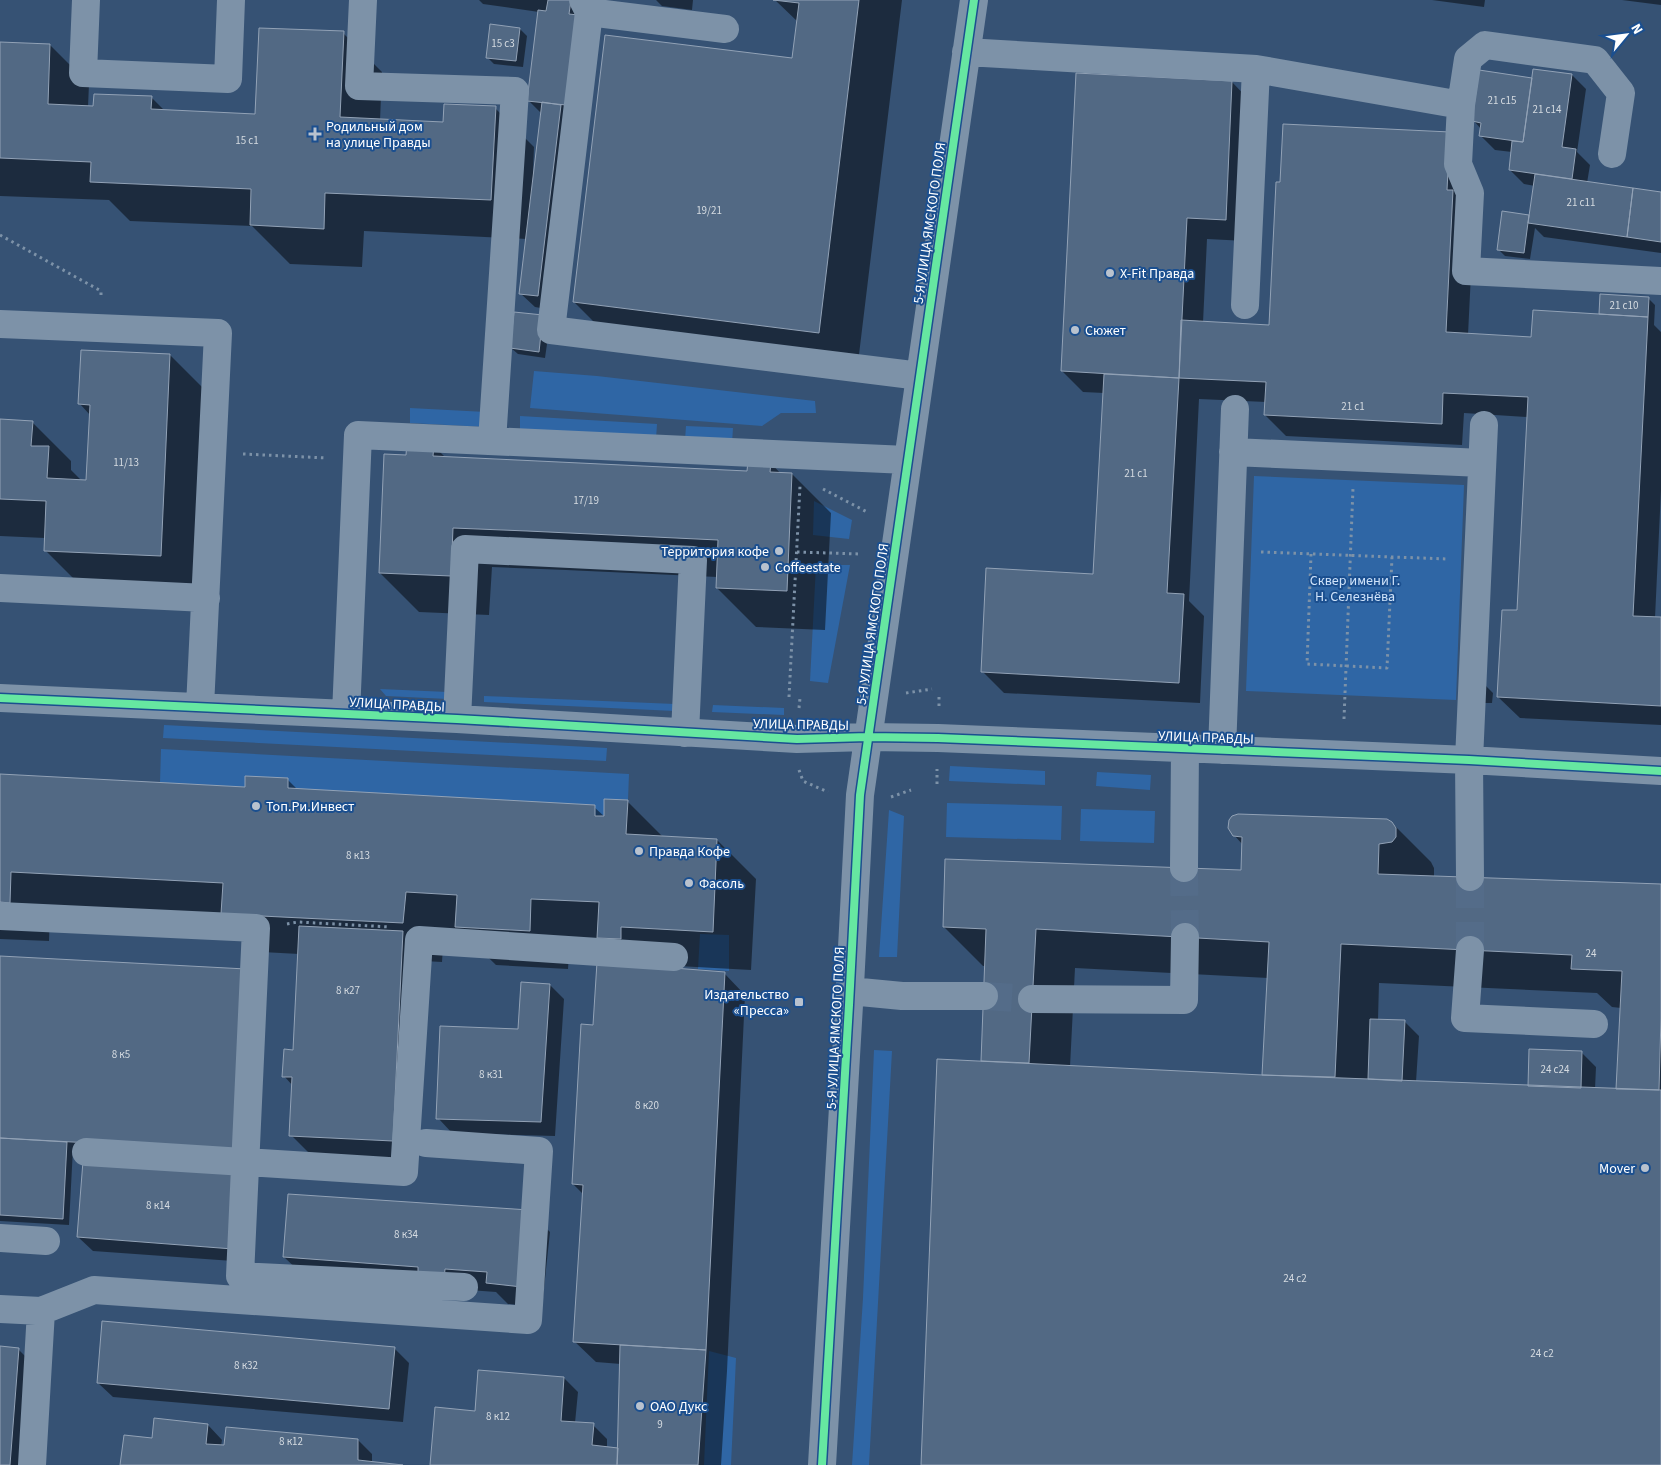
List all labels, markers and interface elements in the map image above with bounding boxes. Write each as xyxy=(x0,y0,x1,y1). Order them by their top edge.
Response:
north arrow xyxy=(1601,10,1651,60)
text: N xyxy=(1625,20,1647,38)
house number: 15 с3 xyxy=(491,36,515,51)
house number: 21 с15 xyxy=(1487,93,1517,108)
house number: 21 с14 xyxy=(1532,102,1562,117)
place label: Родильный дом на улице Правды xyxy=(326,117,431,153)
marker: Родильный дом на улице Правды xyxy=(308,127,322,141)
house number: 15 с1 xyxy=(235,133,259,148)
street label: 5-Я УЛИЦА ЯМСКОГО ПОЛЯ xyxy=(909,141,951,305)
house number: 21 с11 xyxy=(1566,195,1596,210)
house number: 19/21 xyxy=(696,203,722,218)
place label: X-Fit Правда xyxy=(1120,264,1194,284)
marker: X-Fit Правда xyxy=(1104,267,1116,279)
house number: 21 с10 xyxy=(1609,298,1639,313)
place label: Сюжет xyxy=(1085,321,1127,341)
marker: Сюжет xyxy=(1069,324,1081,336)
house number: 21 с1 xyxy=(1341,399,1365,414)
house number: 11/13 xyxy=(113,455,139,470)
house number: 21 с1 xyxy=(1124,466,1148,481)
house number: 17/19 xyxy=(573,493,599,508)
place label: Территория кофе xyxy=(661,542,769,562)
street label: 5-Я УЛИЦА ЯМСКОГО ПОЛЯ xyxy=(852,542,894,706)
marker: Территория кофе xyxy=(773,545,785,557)
place label: Coffeestate xyxy=(775,558,841,578)
marker: Coffeestate xyxy=(759,561,771,573)
park label: Сквер имени Г. Н. Селезнёва xyxy=(1310,571,1400,607)
street label: УЛИЦА ПРАВДЫ xyxy=(349,693,445,717)
street label: УЛИЦА ПРАВДЫ xyxy=(753,714,849,736)
street label: УЛИЦА ПРАВДЫ xyxy=(1158,726,1254,750)
place label: Топ.Ри.Инвест xyxy=(266,797,355,817)
marker: Топ.Ри.Инвест xyxy=(250,800,262,812)
place label: Правда Кофе xyxy=(649,842,730,862)
marker: Правда Кофе xyxy=(633,845,645,857)
house number: 8 к13 xyxy=(346,848,370,863)
place label: Фасоль xyxy=(699,874,744,894)
marker: Фасоль xyxy=(683,877,695,889)
street label: 5-Я УЛИЦА ЯМСКОГО ПОЛЯ xyxy=(822,946,850,1110)
house number: 24 xyxy=(1586,946,1597,961)
house number: 8 к27 xyxy=(336,983,360,998)
place label: Издательство «Пресса» xyxy=(704,985,789,1021)
marker: Издательство «Пресса» xyxy=(793,996,805,1008)
house number: 8 к5 xyxy=(112,1047,130,1062)
house number: 24 с24 xyxy=(1540,1062,1570,1077)
house number: 8 к31 xyxy=(479,1067,503,1082)
house number: 8 к20 xyxy=(635,1098,659,1113)
place label: Mover xyxy=(1599,1159,1635,1179)
marker: Mover xyxy=(1639,1162,1651,1174)
house number: 8 к14 xyxy=(146,1198,171,1213)
house number: 8 к34 xyxy=(394,1227,419,1242)
house number: 24 с2 xyxy=(1283,1271,1307,1286)
house number: 24 с2 xyxy=(1530,1346,1554,1361)
house number: 8 к32 xyxy=(234,1358,258,1373)
place label: OAO Дукс xyxy=(650,1397,708,1417)
marker: OAO Дукс xyxy=(634,1400,646,1412)
house number: 8 к12 xyxy=(486,1409,510,1424)
house number: 9 xyxy=(657,1417,663,1432)
house number: 8 к12 xyxy=(279,1434,303,1449)

